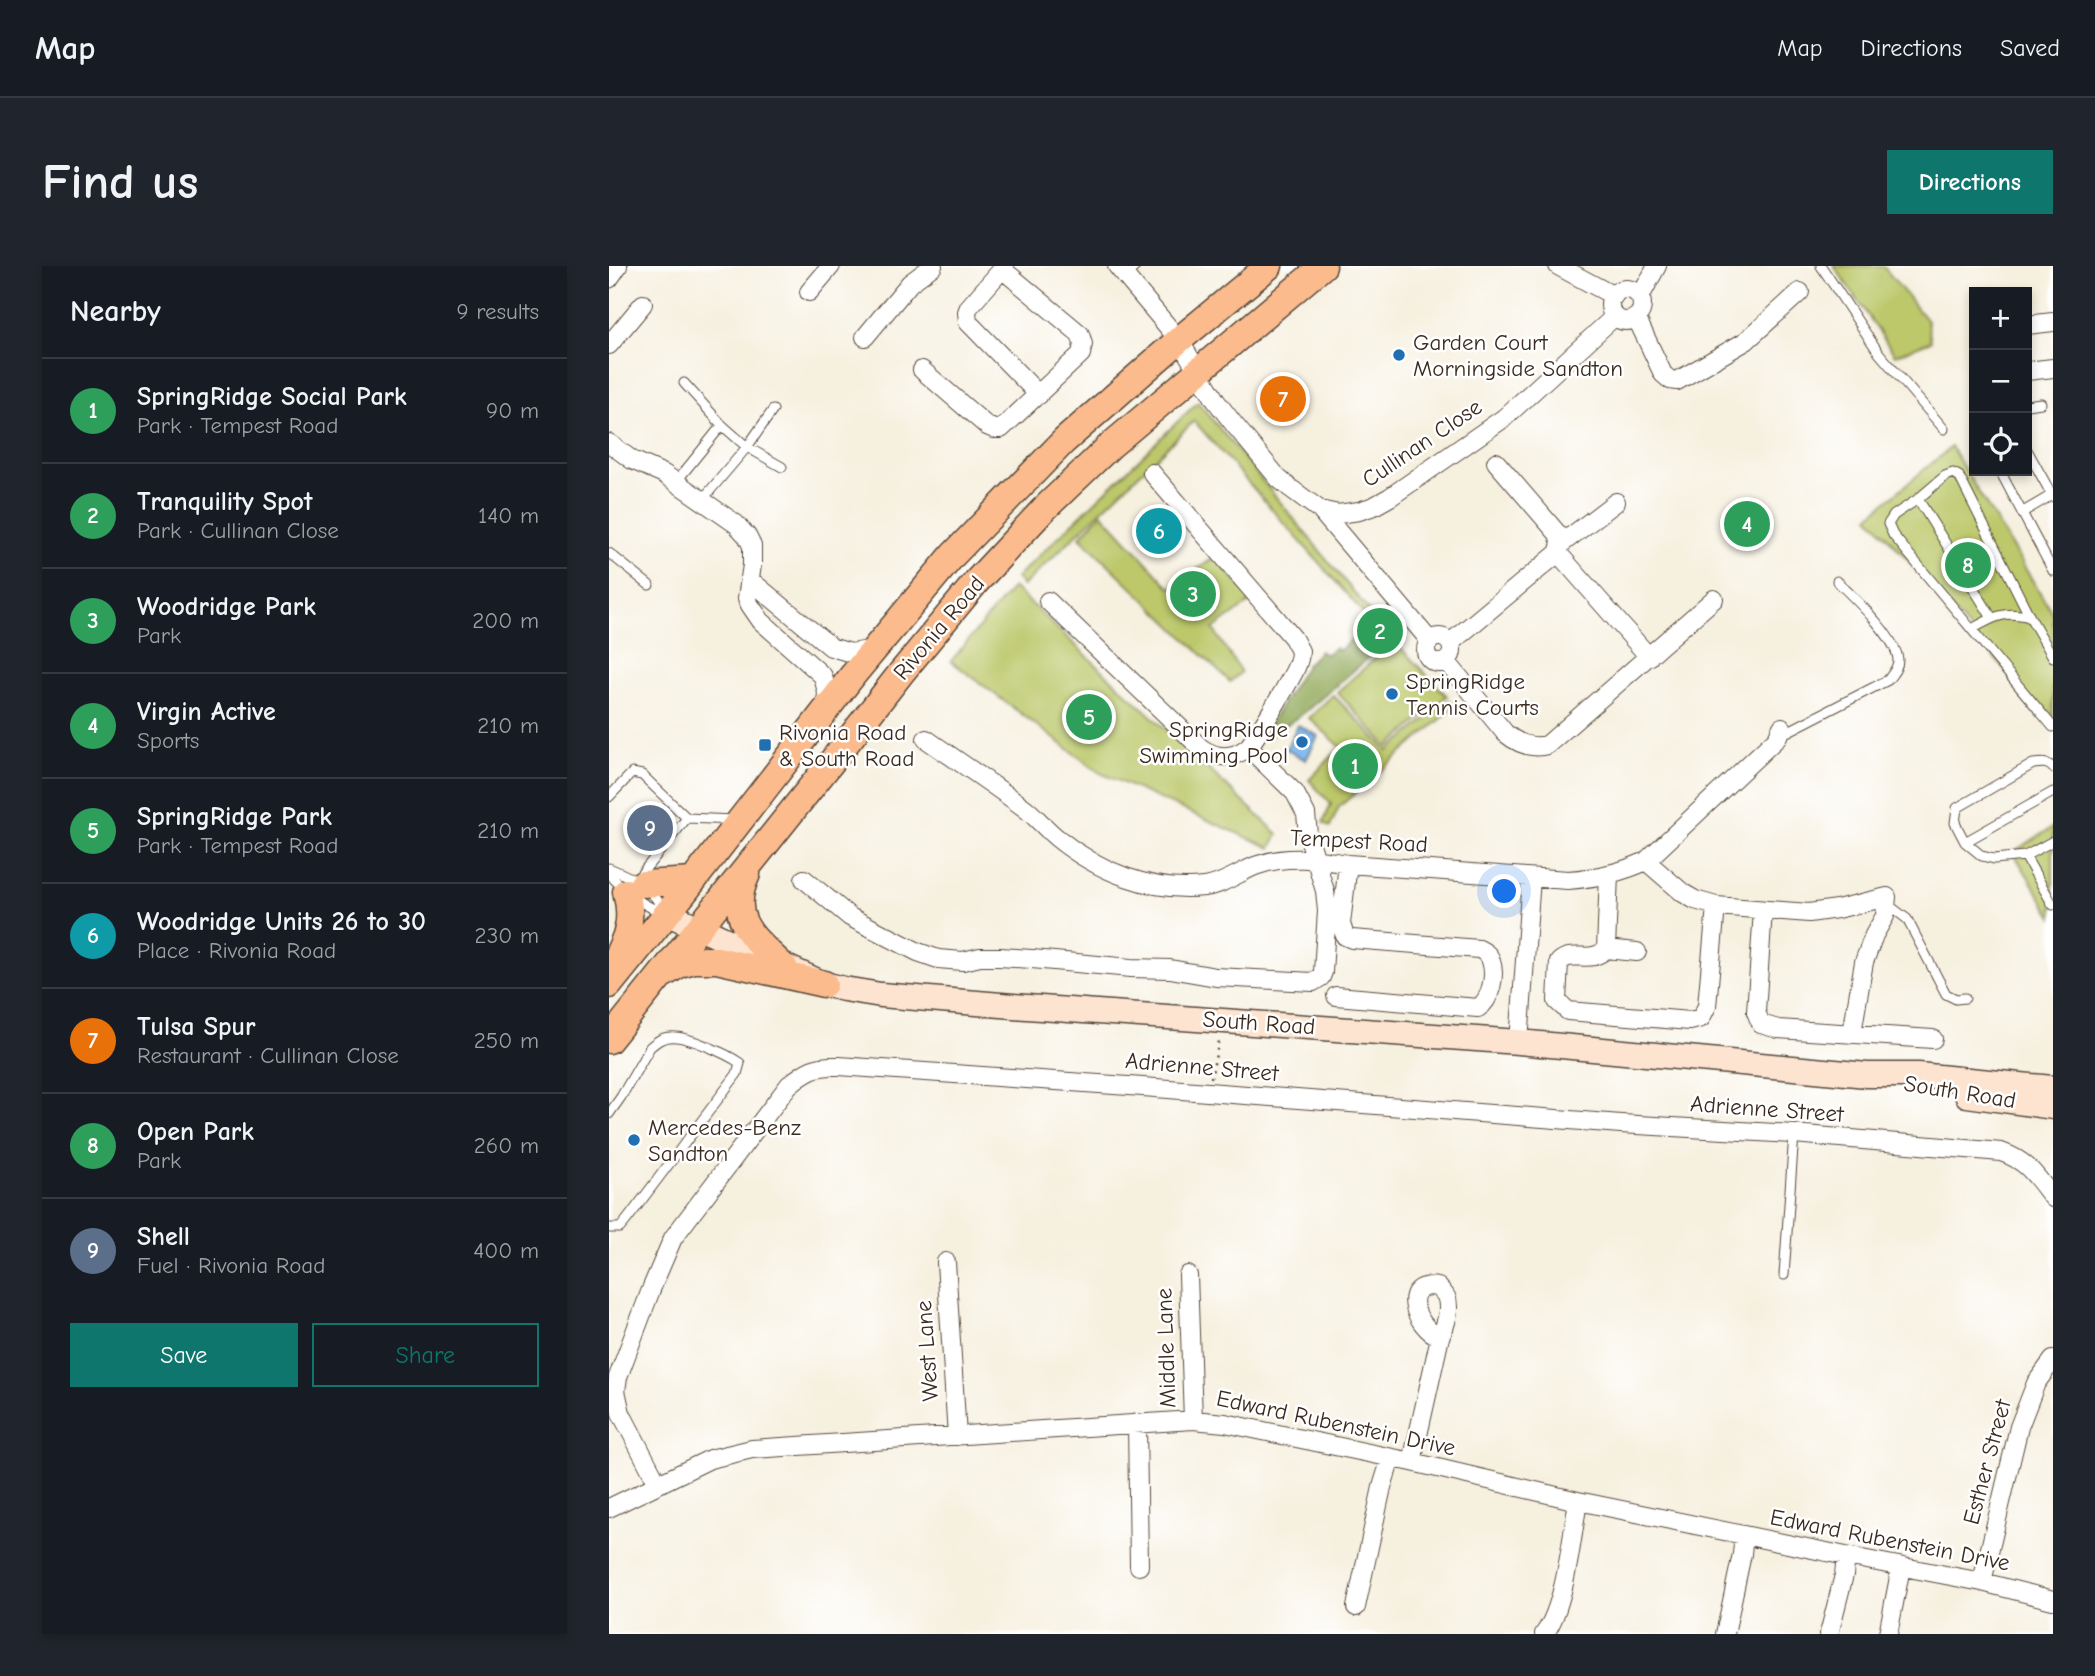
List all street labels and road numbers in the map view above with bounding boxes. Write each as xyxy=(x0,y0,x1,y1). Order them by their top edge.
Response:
street label: Cullinan Close xyxy=(1357,393,1487,493)
street label: Rivonia Road xyxy=(888,571,990,685)
street label: Tempest Road xyxy=(1289,824,1429,858)
street label: South Road xyxy=(1202,1006,1316,1040)
street label: Adrienne Street xyxy=(1124,1047,1281,1087)
street label: South Road xyxy=(1902,1070,2018,1114)
street label: Adrienne Street xyxy=(1689,1090,1846,1128)
street label: Middle Lane xyxy=(1150,1287,1182,1409)
street label: West Lane xyxy=(910,1300,944,1402)
street label: Edward Rubenstein Drive xyxy=(1214,1384,1458,1462)
street label: Esther Street xyxy=(1957,1395,2017,1527)
street label: Edward Rubenstein Drive xyxy=(1768,1503,2012,1577)

